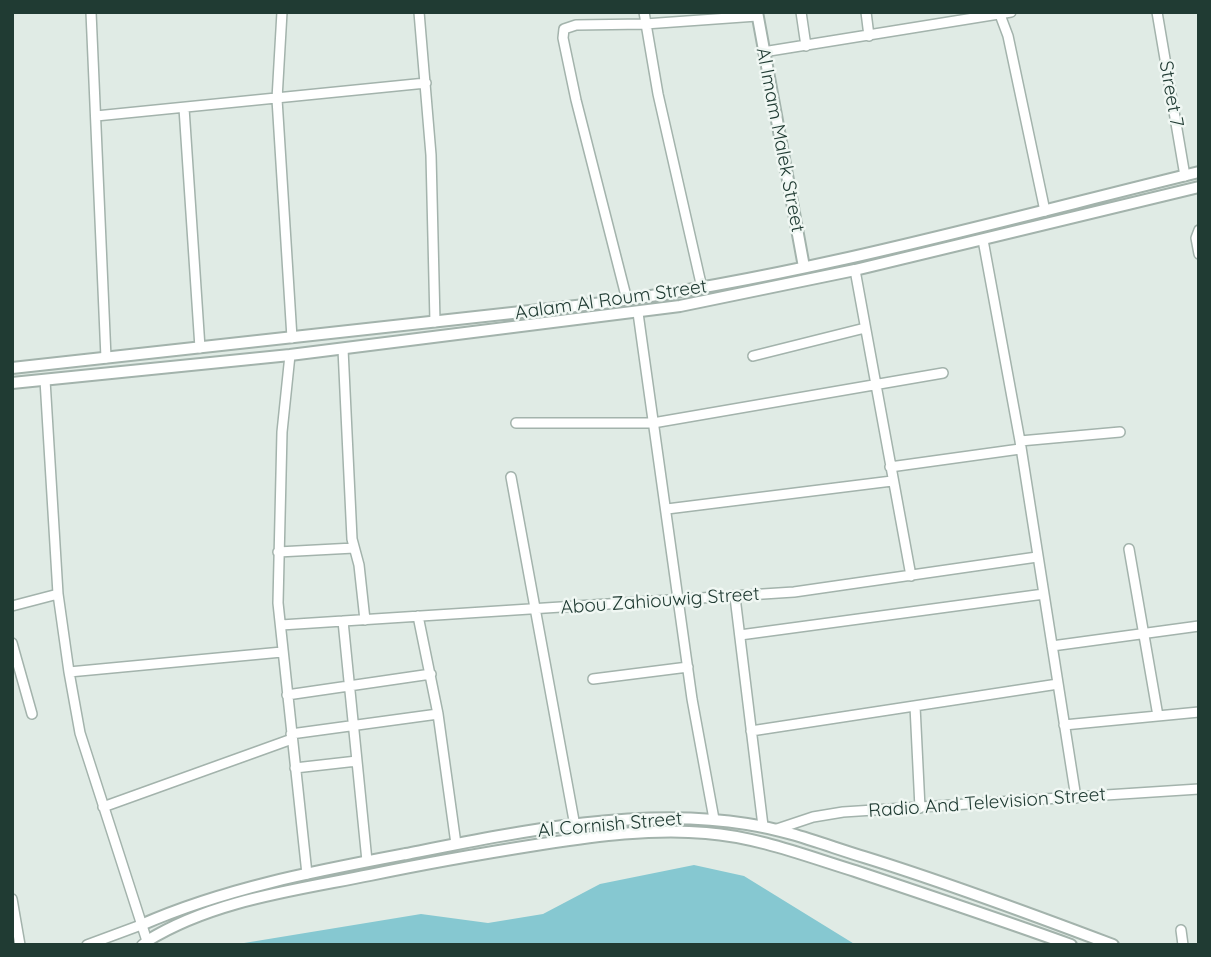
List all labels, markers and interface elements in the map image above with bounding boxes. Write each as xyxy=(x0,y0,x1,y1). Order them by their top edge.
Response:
street label: Al Imam Malek Street xyxy=(751,46,809,234)
street label: Street 7 xyxy=(1154,59,1188,129)
street label: Aalam Al Roum Street xyxy=(513,275,709,325)
street label: Abou Zahiouwig Street xyxy=(560,583,760,619)
street label: Radio And Television Street xyxy=(868,783,1106,823)
street label: Al Cornish Street xyxy=(537,807,683,843)

